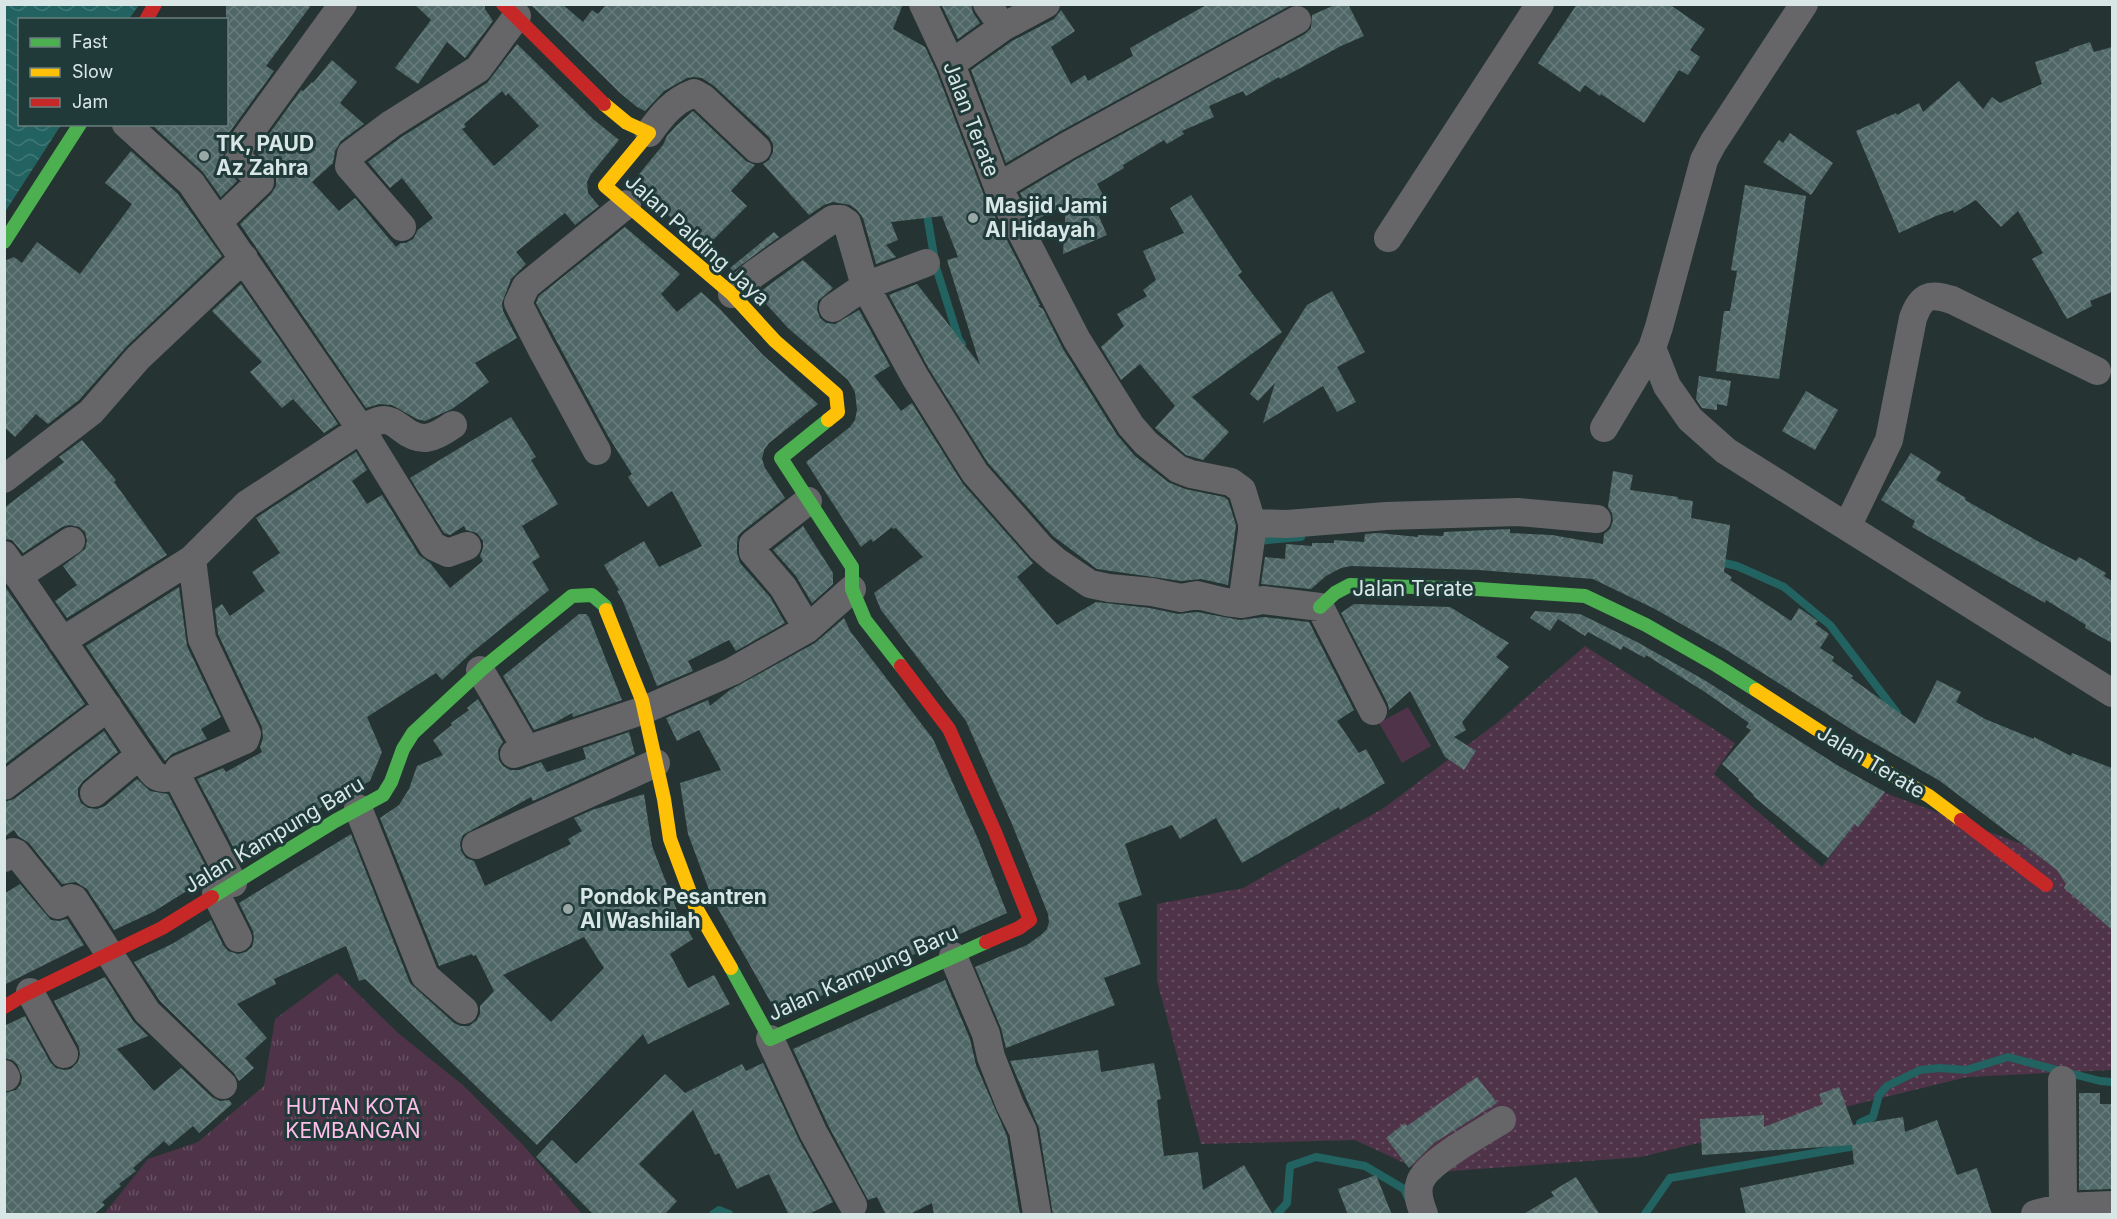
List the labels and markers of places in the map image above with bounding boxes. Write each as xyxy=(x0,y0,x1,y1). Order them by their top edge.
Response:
place label: TK, PAUD Az Zahra xyxy=(216,131,314,180)
marker: TK, PAUD Az Zahra xyxy=(197,149,211,163)
place label: Masjid Jami Al Hidayah xyxy=(985,193,1107,242)
marker: Masjid Jami Al Hidayah xyxy=(966,211,980,225)
place label: Pondok Pesantren Al Washilah xyxy=(580,884,767,933)
marker: Pondok Pesantren Al Washilah xyxy=(561,902,575,916)

